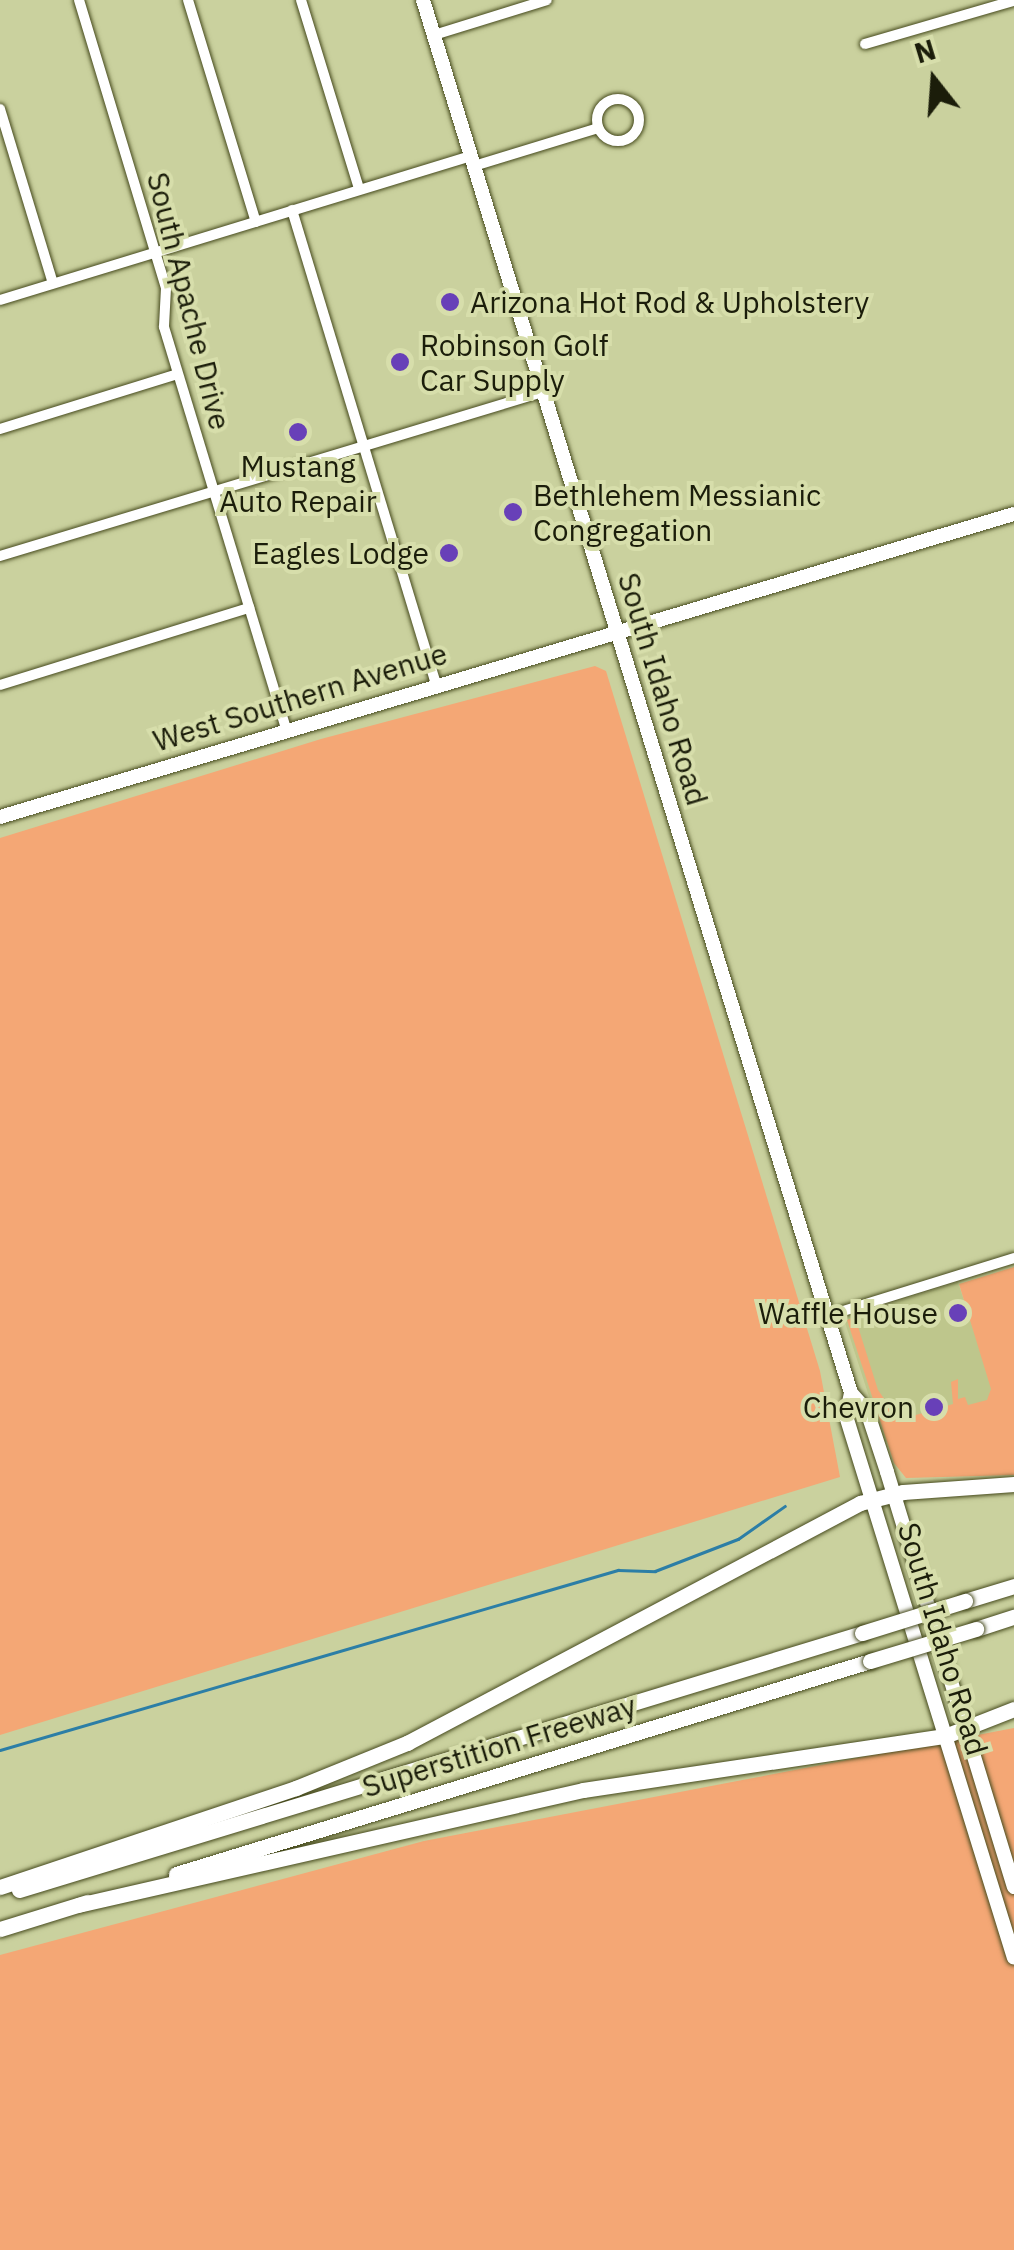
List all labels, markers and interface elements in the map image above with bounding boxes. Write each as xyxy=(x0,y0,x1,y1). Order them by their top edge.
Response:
north arrow xyxy=(884,30,984,130)
text: N xyxy=(910,30,940,71)
street label: South Apache Drive xyxy=(140,169,238,433)
place label: Arizona Hot Rod & Upholstery xyxy=(470,284,869,320)
marker: Arizona Hot Rod & Upholstery xyxy=(439,291,461,313)
place label: Robinson Golf Car Supply xyxy=(420,327,609,398)
marker: Robinson Golf Car Supply xyxy=(389,351,411,373)
marker: Mustang Auto Repair xyxy=(287,421,309,443)
place label: Mustang Auto Repair xyxy=(219,448,377,518)
place label: Bethlehem Messianic Congregation xyxy=(533,477,821,548)
marker: Bethlehem Messianic Congregation xyxy=(502,501,524,523)
place label: Eagles Lodge xyxy=(252,535,429,571)
marker: Eagles Lodge xyxy=(438,542,460,564)
street label: South Idaho Road xyxy=(611,568,715,810)
street label: West Southern Avenue xyxy=(149,635,451,759)
place label: Waffle House xyxy=(758,1295,938,1331)
marker: Waffle House xyxy=(947,1302,969,1324)
place label: Chevron xyxy=(803,1389,914,1425)
marker: Chevron xyxy=(923,1396,945,1418)
street label: South Idaho Road xyxy=(891,1518,995,1760)
street label: Superstition Freeway xyxy=(358,1687,640,1805)

